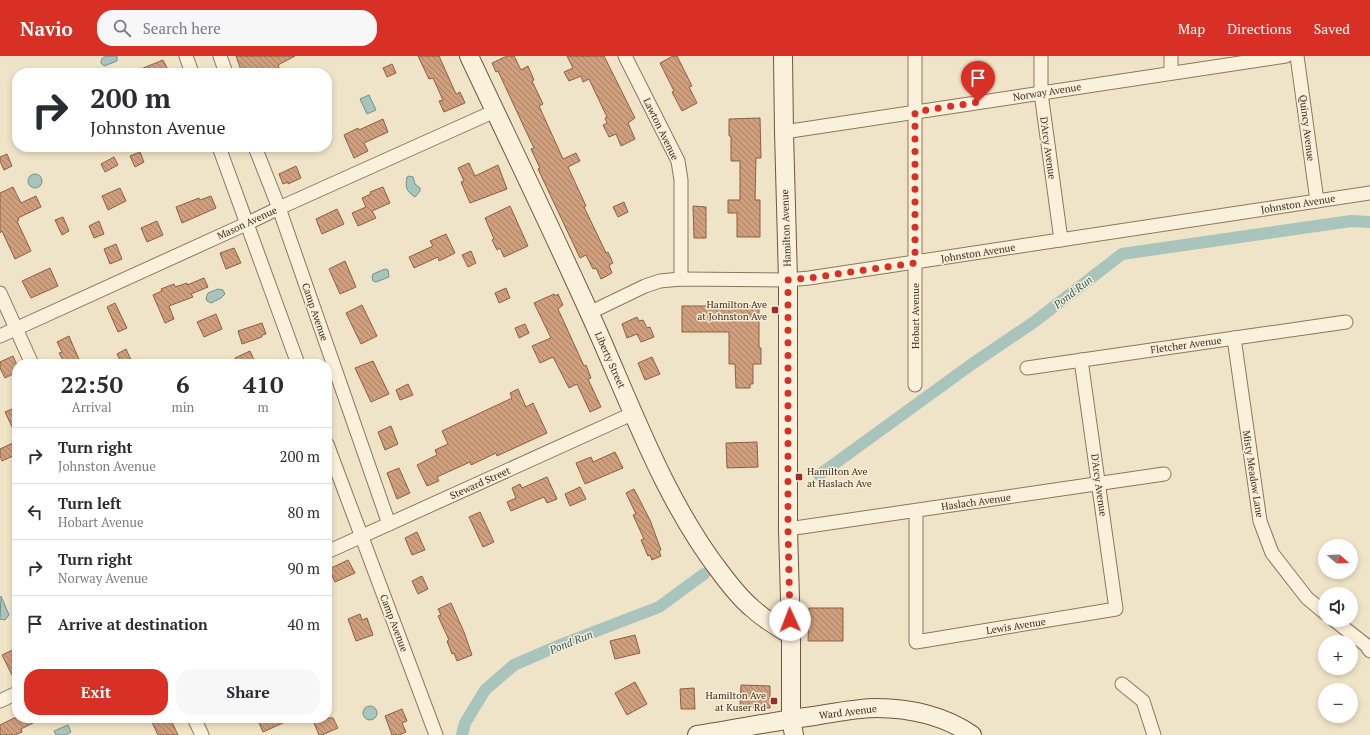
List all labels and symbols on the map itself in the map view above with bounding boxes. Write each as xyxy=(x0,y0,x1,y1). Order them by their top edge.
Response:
pin xyxy=(961,61,995,102)
street label: Norway Avenue xyxy=(1012,80,1082,104)
street label: Quincy Avenue xyxy=(1296,94,1318,162)
street label: Lawton Avenue xyxy=(640,96,682,162)
street label: D'Arcy Avenue xyxy=(1037,116,1059,180)
street label: Hamilton Avenue xyxy=(778,189,794,267)
street label: Johnston Avenue xyxy=(1260,192,1336,216)
street label: Mason Avenue xyxy=(215,203,279,243)
street label: Johnston Avenue xyxy=(940,241,1016,265)
water label: Pond Run xyxy=(1050,272,1095,312)
street label: Camp Avenue xyxy=(299,281,331,343)
street label: Hobart Avenue xyxy=(909,283,922,349)
place label: Hamilton Ave at Johnston Ave xyxy=(697,298,767,323)
marker: Hamilton Ave at Johnston Ave xyxy=(770,305,780,315)
street label: Liberty Street xyxy=(592,330,628,391)
street label: Fletcher Avenue xyxy=(1150,334,1222,356)
street label: Misty Meadow Lane xyxy=(1240,429,1266,519)
street label: D'Arcy Avenue xyxy=(1088,453,1110,517)
street label: Steward Street xyxy=(448,464,513,502)
place label: Hamilton Ave at Haslach Ave xyxy=(807,465,872,490)
marker: Hamilton Ave at Haslach Ave xyxy=(794,472,804,482)
street label: Haslach Avenue xyxy=(940,491,1012,513)
north arrow xyxy=(1318,539,1358,579)
street label: Camp Avenue xyxy=(377,592,411,654)
position arrow xyxy=(769,599,811,641)
street label: Lewis Avenue xyxy=(985,615,1047,637)
water label: Pond Run xyxy=(546,627,595,657)
place label: Hamilton Ave at Kuser Rd xyxy=(706,689,766,714)
marker: Hamilton Ave at Kuser Rd xyxy=(769,696,779,706)
street label: Ward Avenue xyxy=(818,702,878,722)

